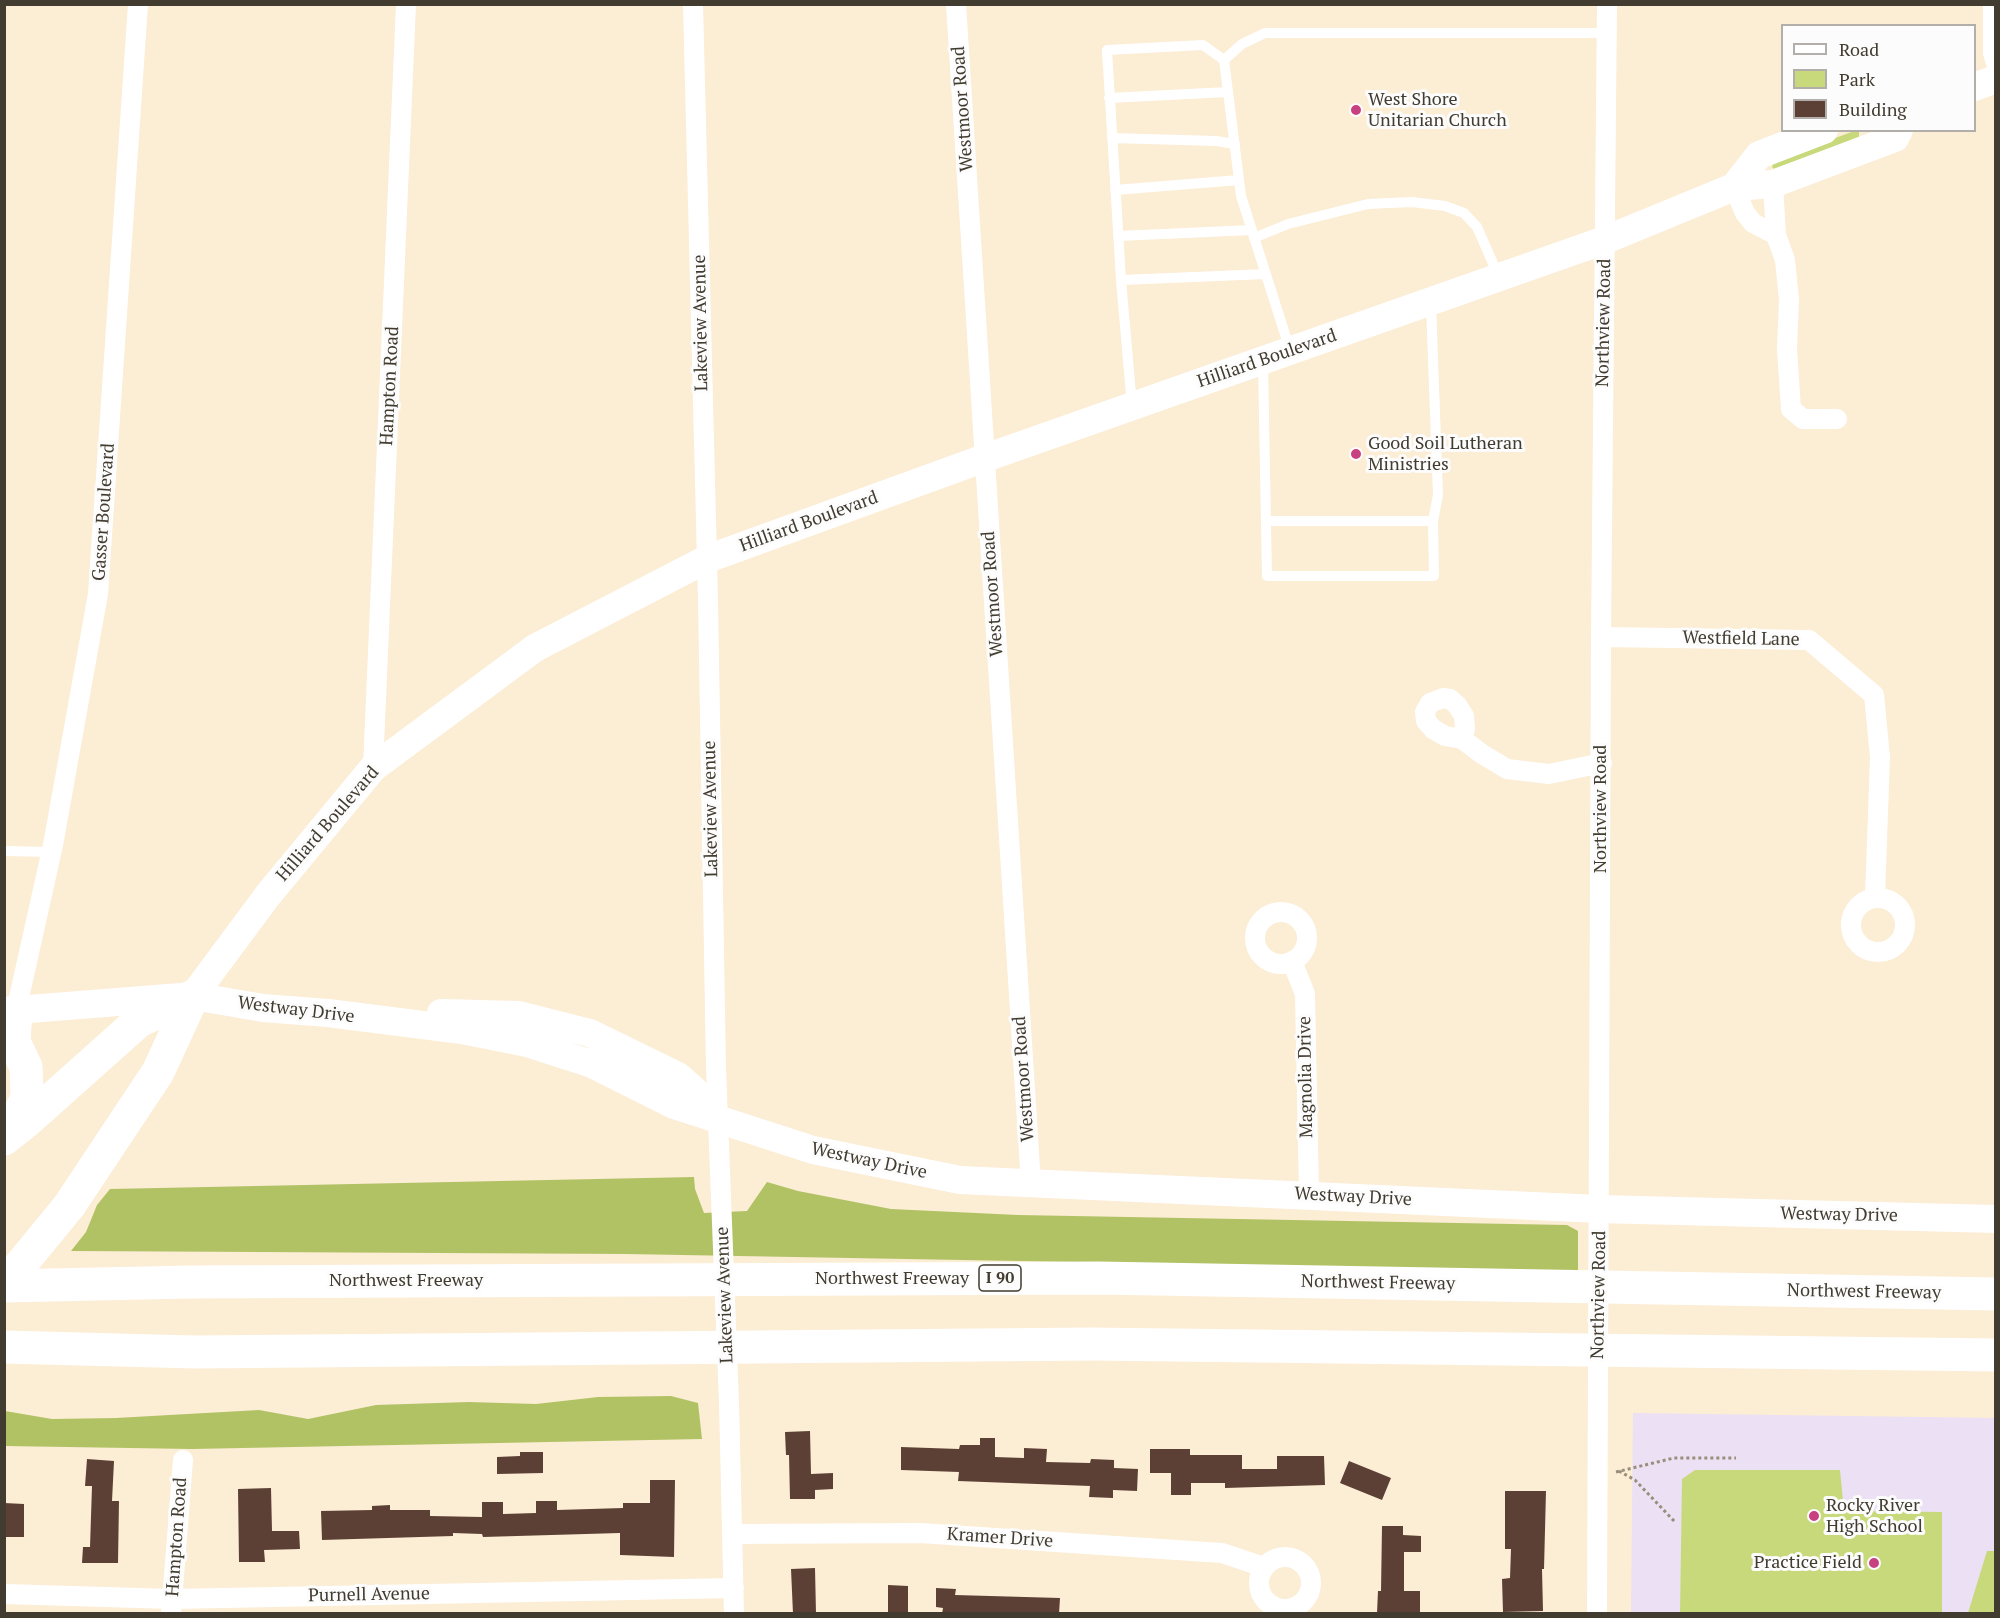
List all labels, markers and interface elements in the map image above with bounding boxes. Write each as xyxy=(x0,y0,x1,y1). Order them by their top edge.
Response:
legend xyxy=(1781,24,1976,132)
text: Road xyxy=(1839,37,1879,61)
street label: Westmoor Road xyxy=(948,45,978,173)
text: Park xyxy=(1839,67,1875,91)
place label: West Shore Unitarian Church xyxy=(1368,89,1507,132)
text: Building xyxy=(1839,97,1907,121)
marker: West Shore Unitarian Church xyxy=(1349,103,1363,117)
street label: Lakeview Avenue xyxy=(689,254,713,392)
street label: Northview Road xyxy=(1592,259,1616,387)
street label: Hilliard Boulevard xyxy=(1195,325,1339,393)
street label: Hampton Road xyxy=(376,326,404,446)
place label: Good Soil Lutheran Ministries xyxy=(1368,433,1523,476)
street label: Gasser Boulevard xyxy=(88,442,120,582)
marker: Good Soil Lutheran Ministries xyxy=(1349,447,1363,461)
street label: Hilliard Boulevard xyxy=(737,487,881,557)
street label: Westmoor Road xyxy=(978,530,1008,658)
street label: Westfield Lane xyxy=(1682,627,1800,651)
street label: Lakeview Avenue xyxy=(699,740,723,878)
street label: Northview Road xyxy=(1590,745,1612,873)
street label: Hilliard Boulevard xyxy=(272,762,384,886)
street label: Westway Drive xyxy=(236,992,356,1028)
street label: Westmoor Road xyxy=(1009,1015,1039,1143)
street label: Magnolia Drive xyxy=(1294,1016,1318,1138)
street label: Westway Drive xyxy=(809,1138,929,1184)
street label: Westway Drive xyxy=(1294,1183,1412,1211)
street label: Westway Drive xyxy=(1780,1203,1898,1227)
street label: Lakeview Avenue xyxy=(712,1226,738,1364)
street label: Northview Road xyxy=(1587,1231,1611,1359)
road number: I 90 xyxy=(979,1265,1021,1291)
street label: Northwest Freeway xyxy=(815,1268,969,1290)
street label: Northwest Freeway xyxy=(329,1270,483,1292)
street label: Northwest Freeway xyxy=(1301,1271,1455,1295)
street label: Northwest Freeway xyxy=(1787,1280,1941,1304)
street label: Hampton Road xyxy=(162,1477,192,1597)
place label: Rocky River High School xyxy=(1826,1495,1923,1538)
marker: Rocky River High School xyxy=(1807,1509,1821,1523)
street label: Kramer Drive xyxy=(946,1524,1054,1552)
place label: Practice Field xyxy=(1754,1552,1862,1574)
marker: Practice Field xyxy=(1867,1556,1881,1570)
street label: Purnell Avenue xyxy=(308,1583,430,1607)

